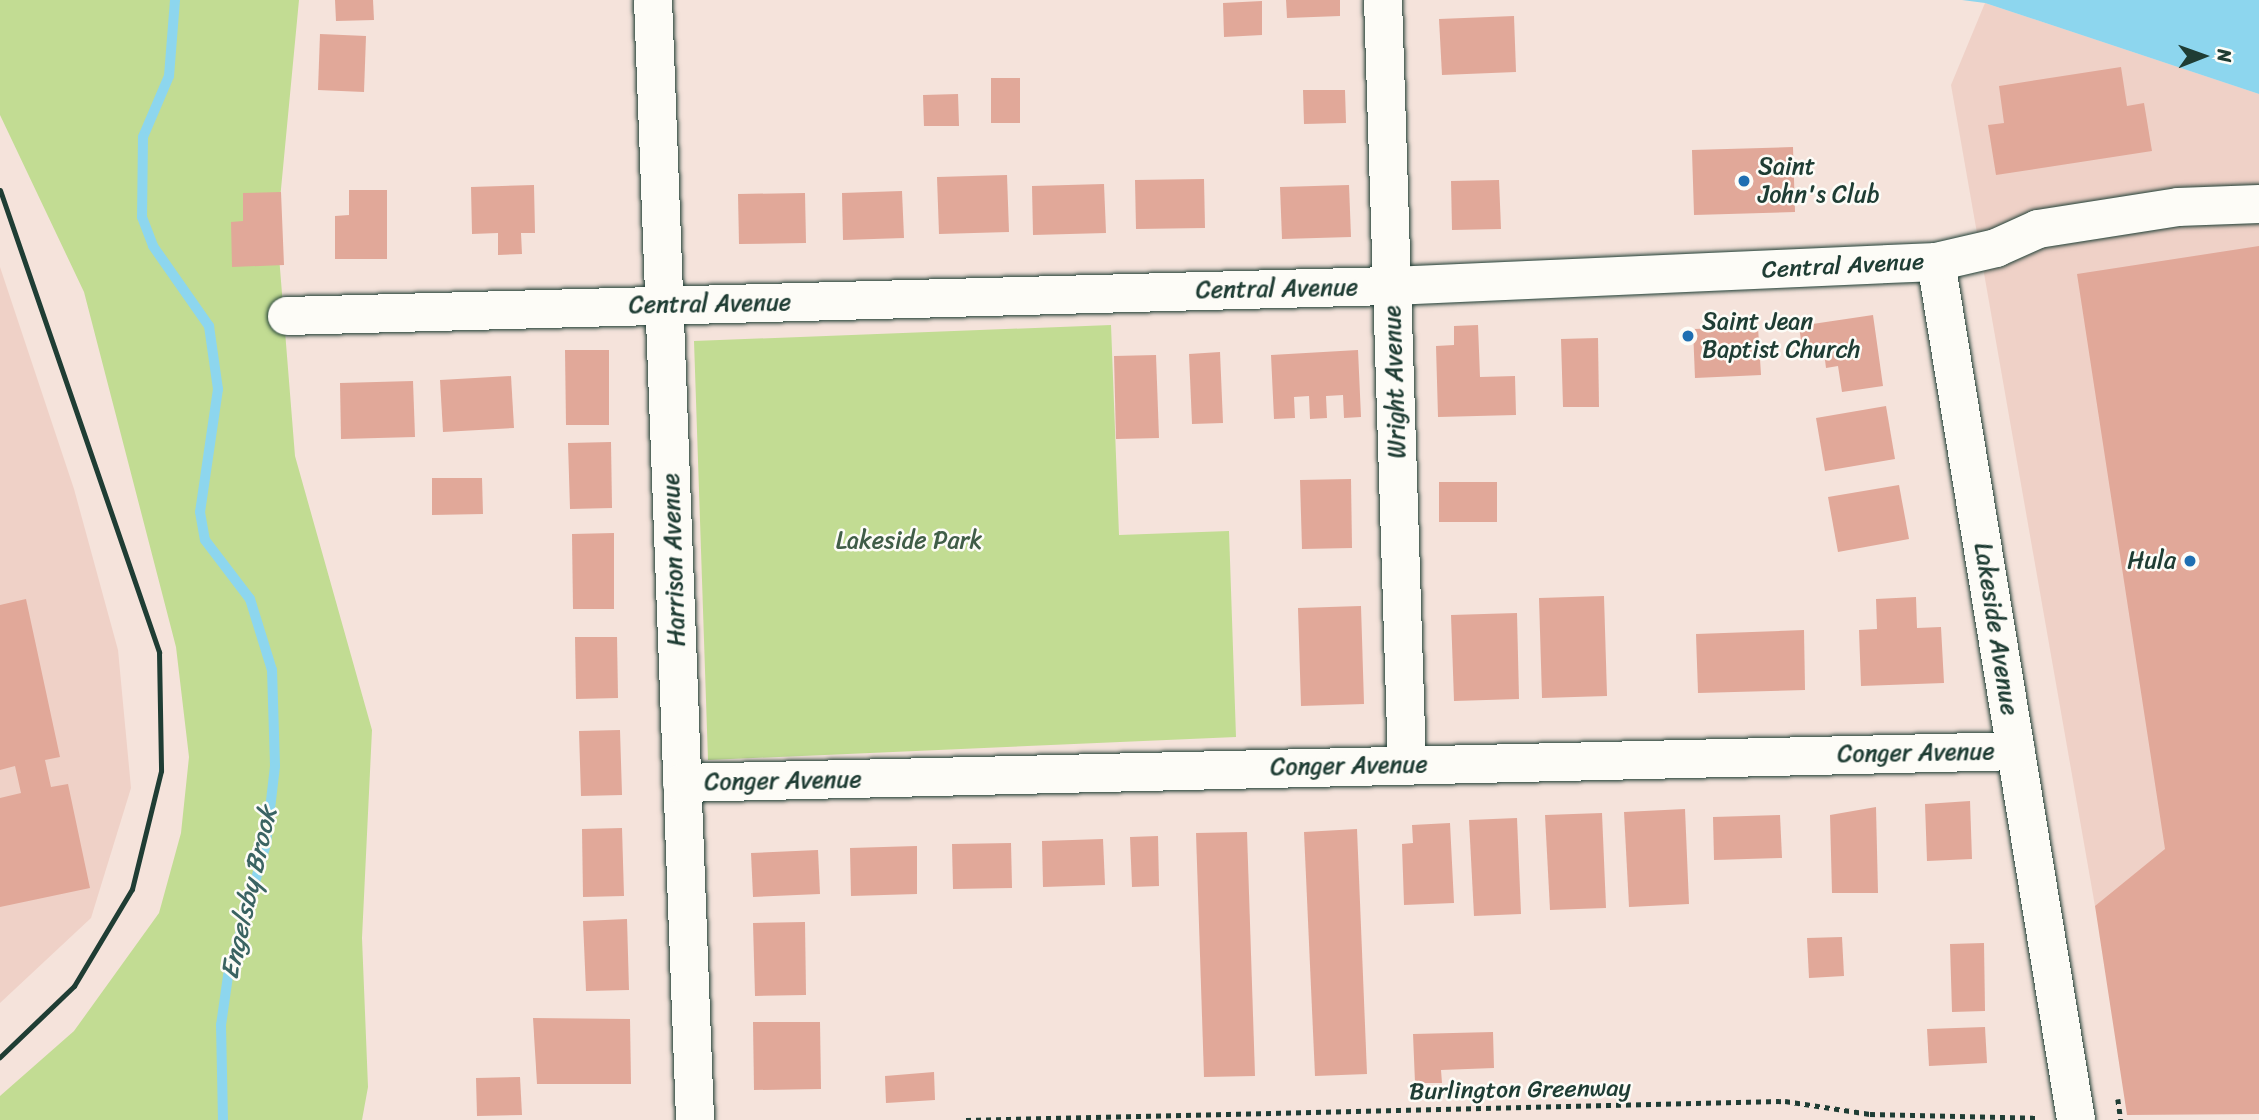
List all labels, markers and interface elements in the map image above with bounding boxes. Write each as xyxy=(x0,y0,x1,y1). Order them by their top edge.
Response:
north arrow xyxy=(2168,21,2238,91)
text: N xyxy=(2208,49,2241,62)
place label: Saint John's Club xyxy=(1758,153,1880,209)
marker: Saint John's Club xyxy=(1736,173,1752,189)
street label: Central Avenue xyxy=(1761,247,1925,285)
street label: Central Avenue xyxy=(1196,273,1358,305)
street label: Central Avenue xyxy=(629,288,791,320)
street label: Wright Avenue xyxy=(1378,305,1412,459)
place label: Saint Jean Baptist Church xyxy=(1702,308,1860,364)
marker: Saint Jean Baptist Church xyxy=(1680,328,1696,344)
street label: Harrison Avenue xyxy=(657,473,691,647)
park label: Lakeside Park xyxy=(836,527,982,555)
street label: Lakeside Avenue xyxy=(1968,541,2024,717)
place label: Hula xyxy=(2127,547,2176,575)
marker: Hula xyxy=(2182,553,2198,569)
street label: Conger Avenue xyxy=(1837,737,1995,769)
street label: Conger Avenue xyxy=(1270,750,1428,782)
street label: Conger Avenue xyxy=(704,765,862,797)
water label: Engelsby Brook xyxy=(214,804,284,982)
street label: Burlington Greenway xyxy=(1409,1074,1631,1106)

